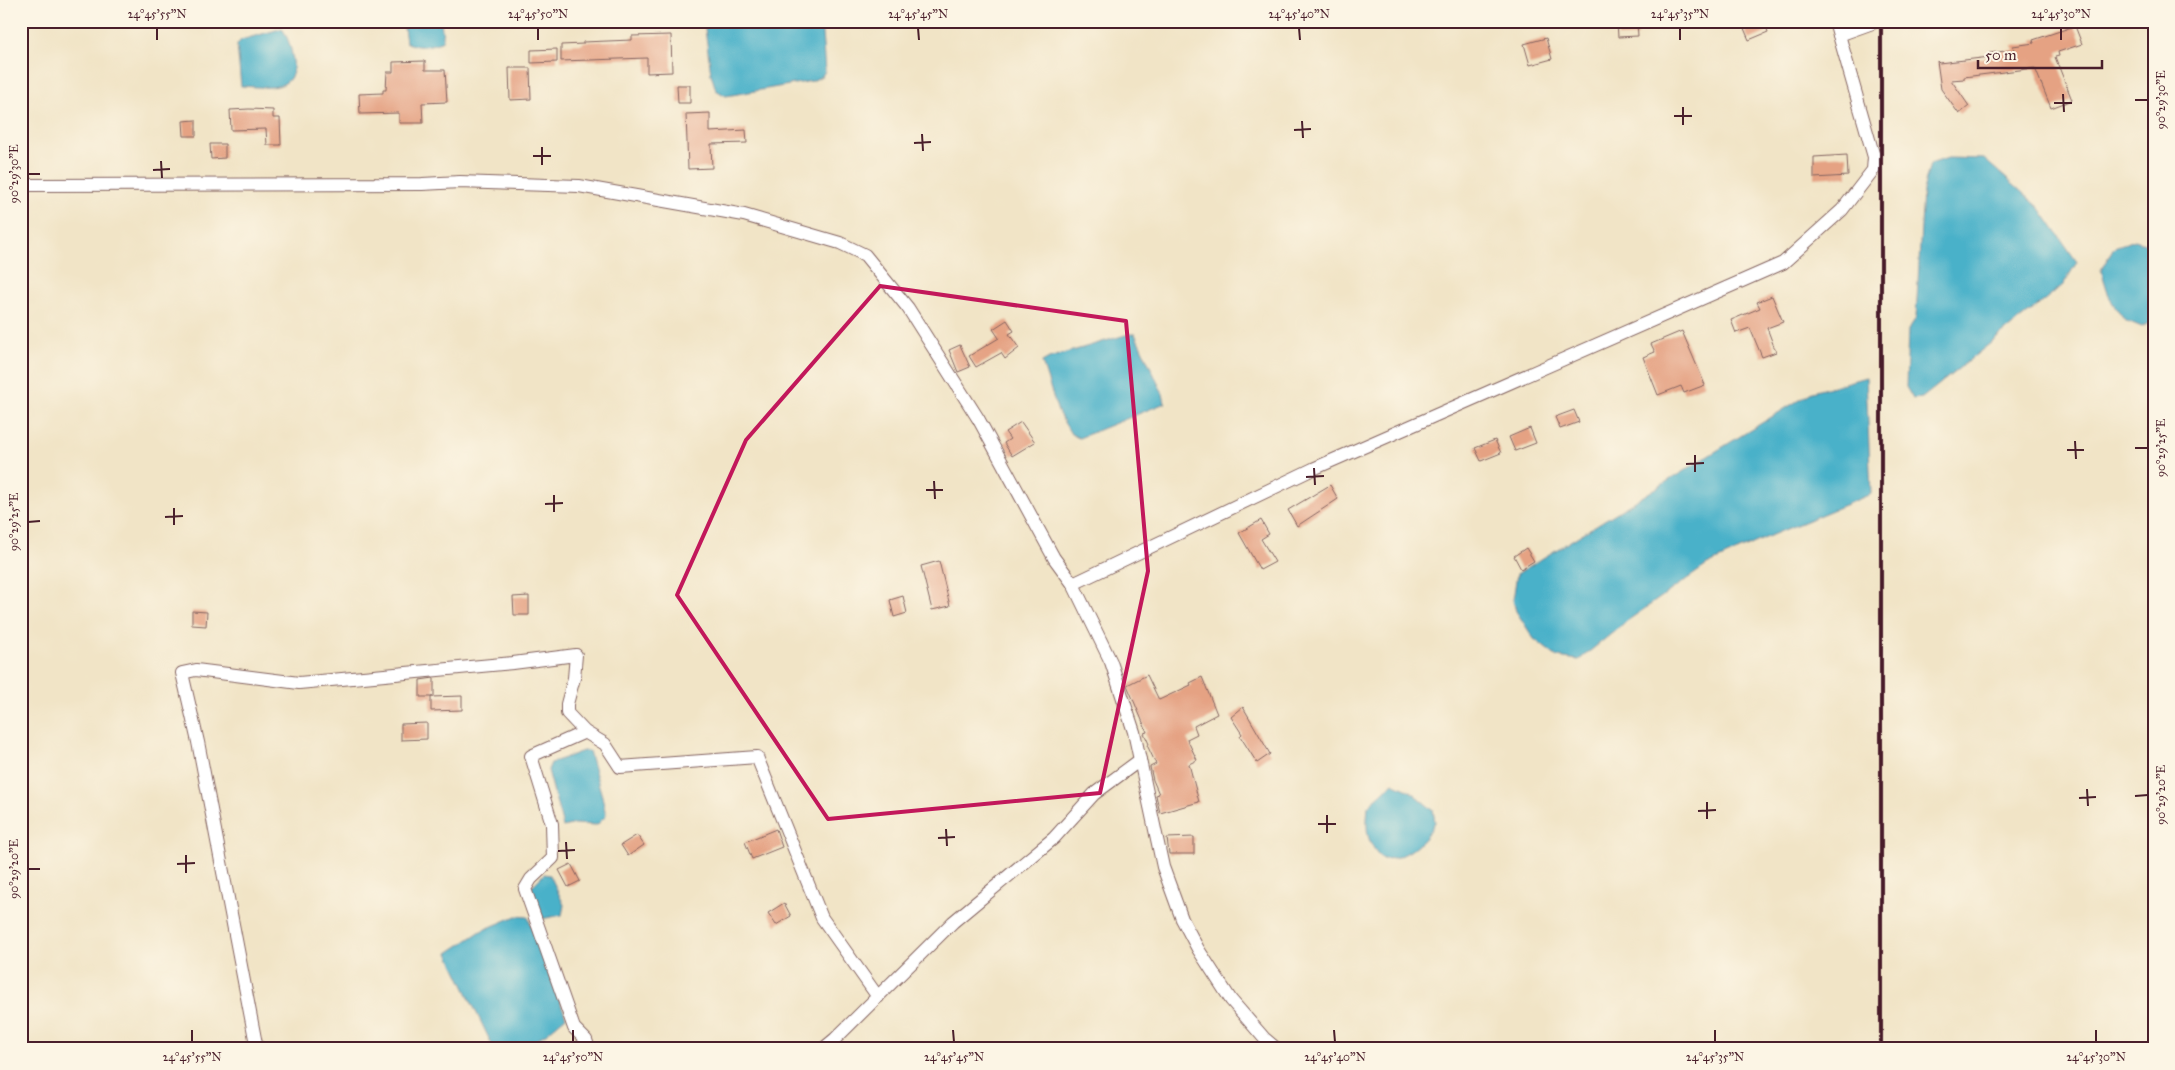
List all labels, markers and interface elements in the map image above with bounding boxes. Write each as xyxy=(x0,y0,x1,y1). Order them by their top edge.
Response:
text: 24°45'55"N xyxy=(127,7,187,21)
text: 24°45'50"N xyxy=(508,7,568,21)
text: 24°45'45"N xyxy=(888,7,948,21)
text: 24°45'40"N xyxy=(1268,7,1330,21)
text: 24°45'35"N xyxy=(1651,7,1709,21)
text: 24°45'30"N xyxy=(2031,7,2091,21)
scale bar xyxy=(1978,38,2101,70)
text: 50 m xyxy=(1985,46,2017,64)
text: 90°29'30"E xyxy=(2154,70,2168,130)
text: 90°29'30"E xyxy=(7,144,21,204)
text: 90°29'25"E xyxy=(2154,418,2168,477)
text: 90°29'25"E xyxy=(7,492,21,551)
text: 90°29'20"E xyxy=(2154,764,2168,825)
text: 90°29'20"E xyxy=(7,838,21,899)
text: 24°45'55"N xyxy=(162,1050,222,1064)
text: 24°45'50"N xyxy=(543,1050,603,1064)
text: 24°45'45"N xyxy=(924,1050,984,1064)
text: 24°45'40"N xyxy=(1304,1050,1366,1064)
text: 24°45'35"N xyxy=(1686,1050,1744,1064)
text: 24°45'30"N xyxy=(2066,1050,2126,1064)

